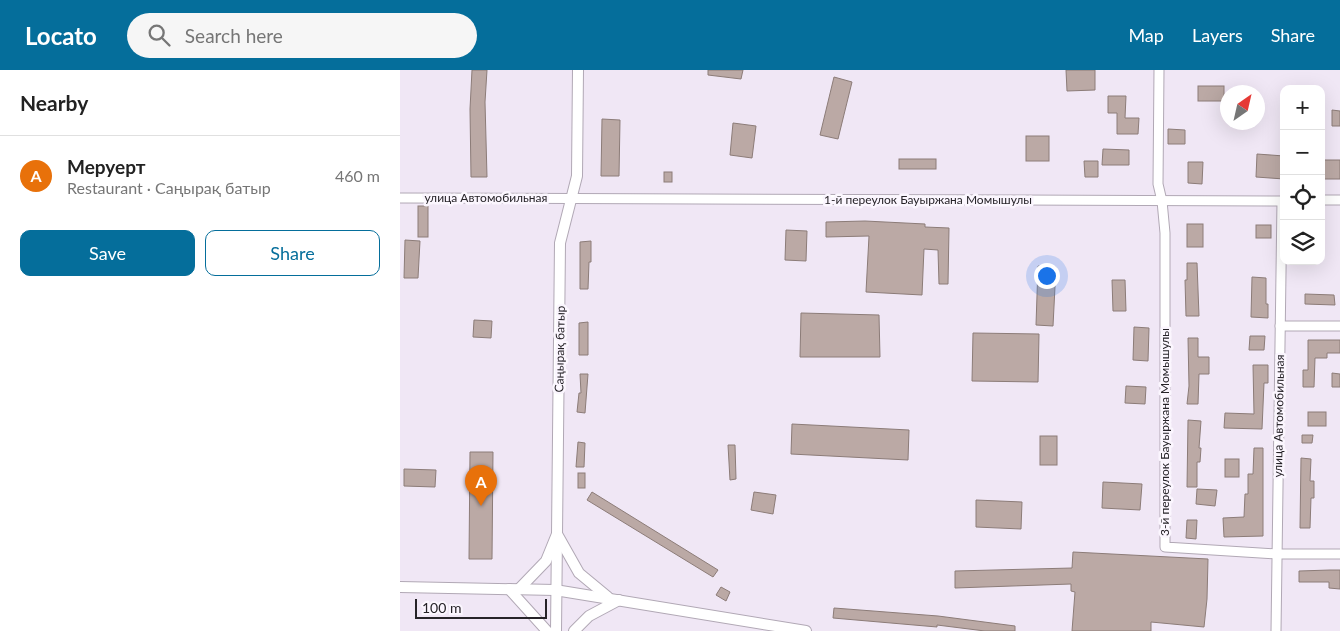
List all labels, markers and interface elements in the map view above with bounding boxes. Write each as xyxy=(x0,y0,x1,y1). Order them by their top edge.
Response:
search box xyxy=(127,13,477,58)
text: Locato xyxy=(25,21,97,50)
icon: search xyxy=(145,21,173,49)
text: Search here xyxy=(185,24,283,47)
text: Map xyxy=(1128,24,1164,46)
text: Layers xyxy=(1192,24,1243,46)
text: Share xyxy=(1271,24,1315,46)
north arrow xyxy=(1220,85,1265,130)
map controls xyxy=(1280,85,1325,265)
button: + xyxy=(1280,85,1325,130)
text: Nearby xyxy=(20,90,88,115)
button: − xyxy=(1280,130,1325,175)
text: Меруерт xyxy=(67,155,146,178)
text: A xyxy=(30,166,42,185)
text: 460 m xyxy=(335,166,380,185)
button: locate xyxy=(1280,175,1325,220)
text: Restaurant · Саңырақ батыр xyxy=(67,178,271,197)
street label: улица Автомобильная xyxy=(424,190,548,205)
street label: 1-й переулок Бауыржана Момышулы xyxy=(824,192,1032,207)
button: layers xyxy=(1280,220,1325,265)
button: Save xyxy=(20,230,195,276)
button: Share xyxy=(205,230,380,276)
your location xyxy=(1034,263,1060,289)
street label: Саңырақ батыр xyxy=(551,305,568,393)
street label: 3-й переулок Бауыржана Момышулы xyxy=(1157,328,1172,536)
street label: улица Автомобильная xyxy=(1270,354,1287,478)
pin: A xyxy=(465,465,497,506)
scale bar xyxy=(415,596,548,619)
text: 100 m xyxy=(422,599,461,616)

